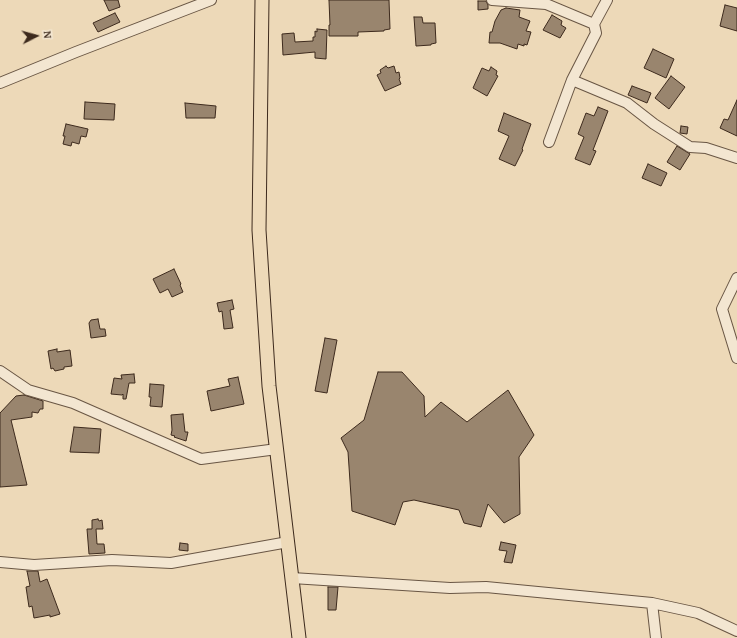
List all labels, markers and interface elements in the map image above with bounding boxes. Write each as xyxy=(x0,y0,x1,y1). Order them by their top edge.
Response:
north arrow xyxy=(16,16,56,56)
text: N xyxy=(40,30,56,39)

